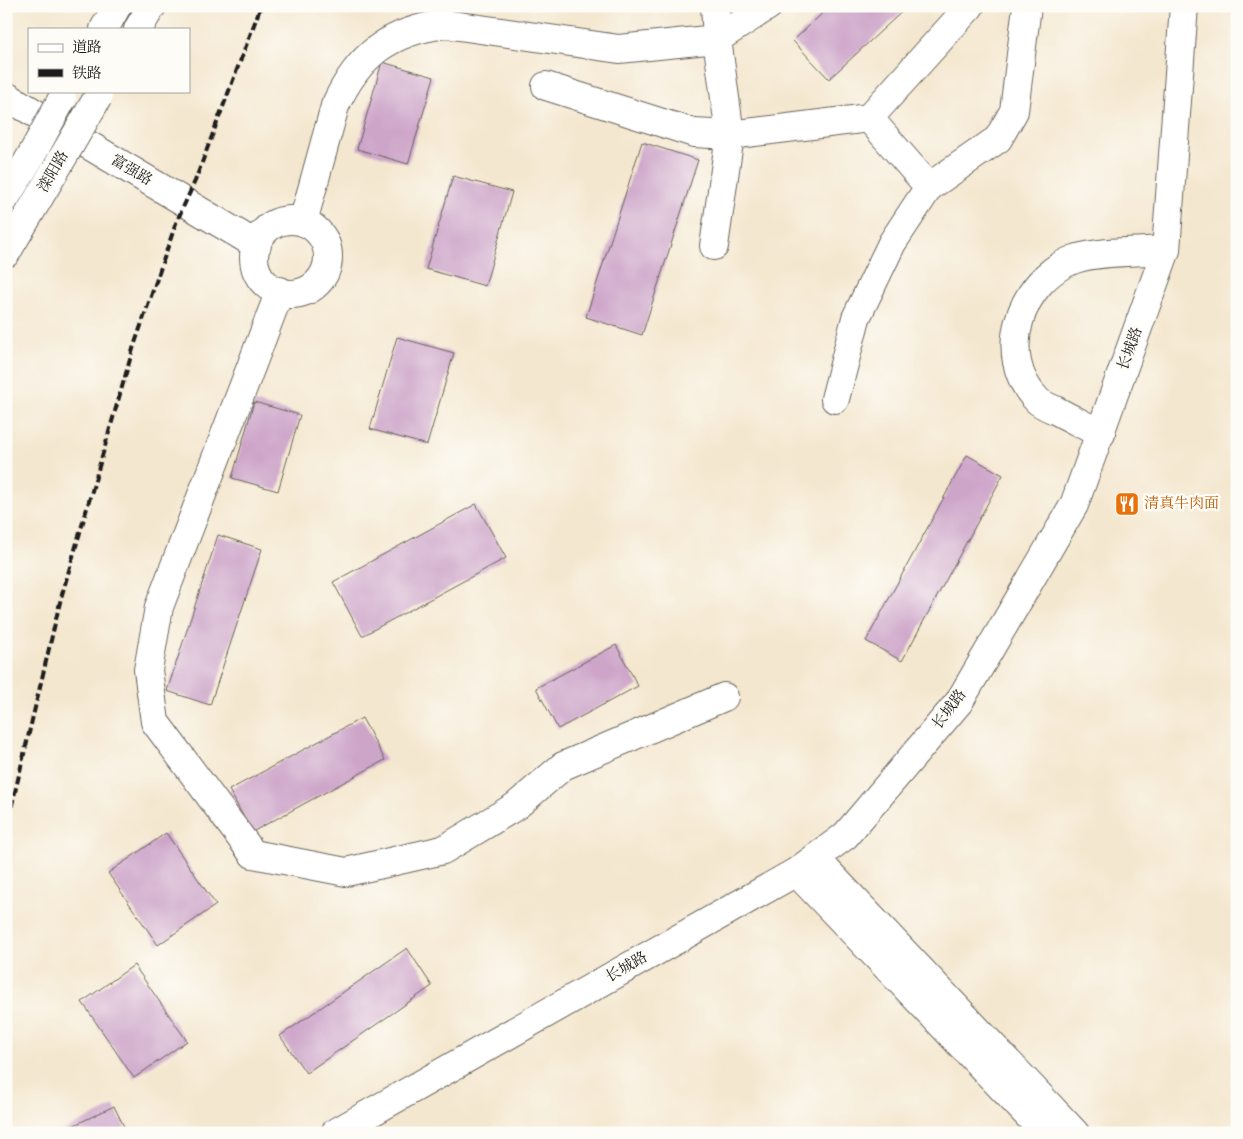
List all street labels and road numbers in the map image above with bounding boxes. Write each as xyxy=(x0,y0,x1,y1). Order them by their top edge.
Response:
street label: 滦阳路 xyxy=(34,147,74,197)
street label: 富强路 xyxy=(106,150,156,192)
street label: 长城路 xyxy=(1113,324,1149,374)
street label: 长城路 xyxy=(928,686,972,734)
street label: 长城路 xyxy=(602,948,652,988)

